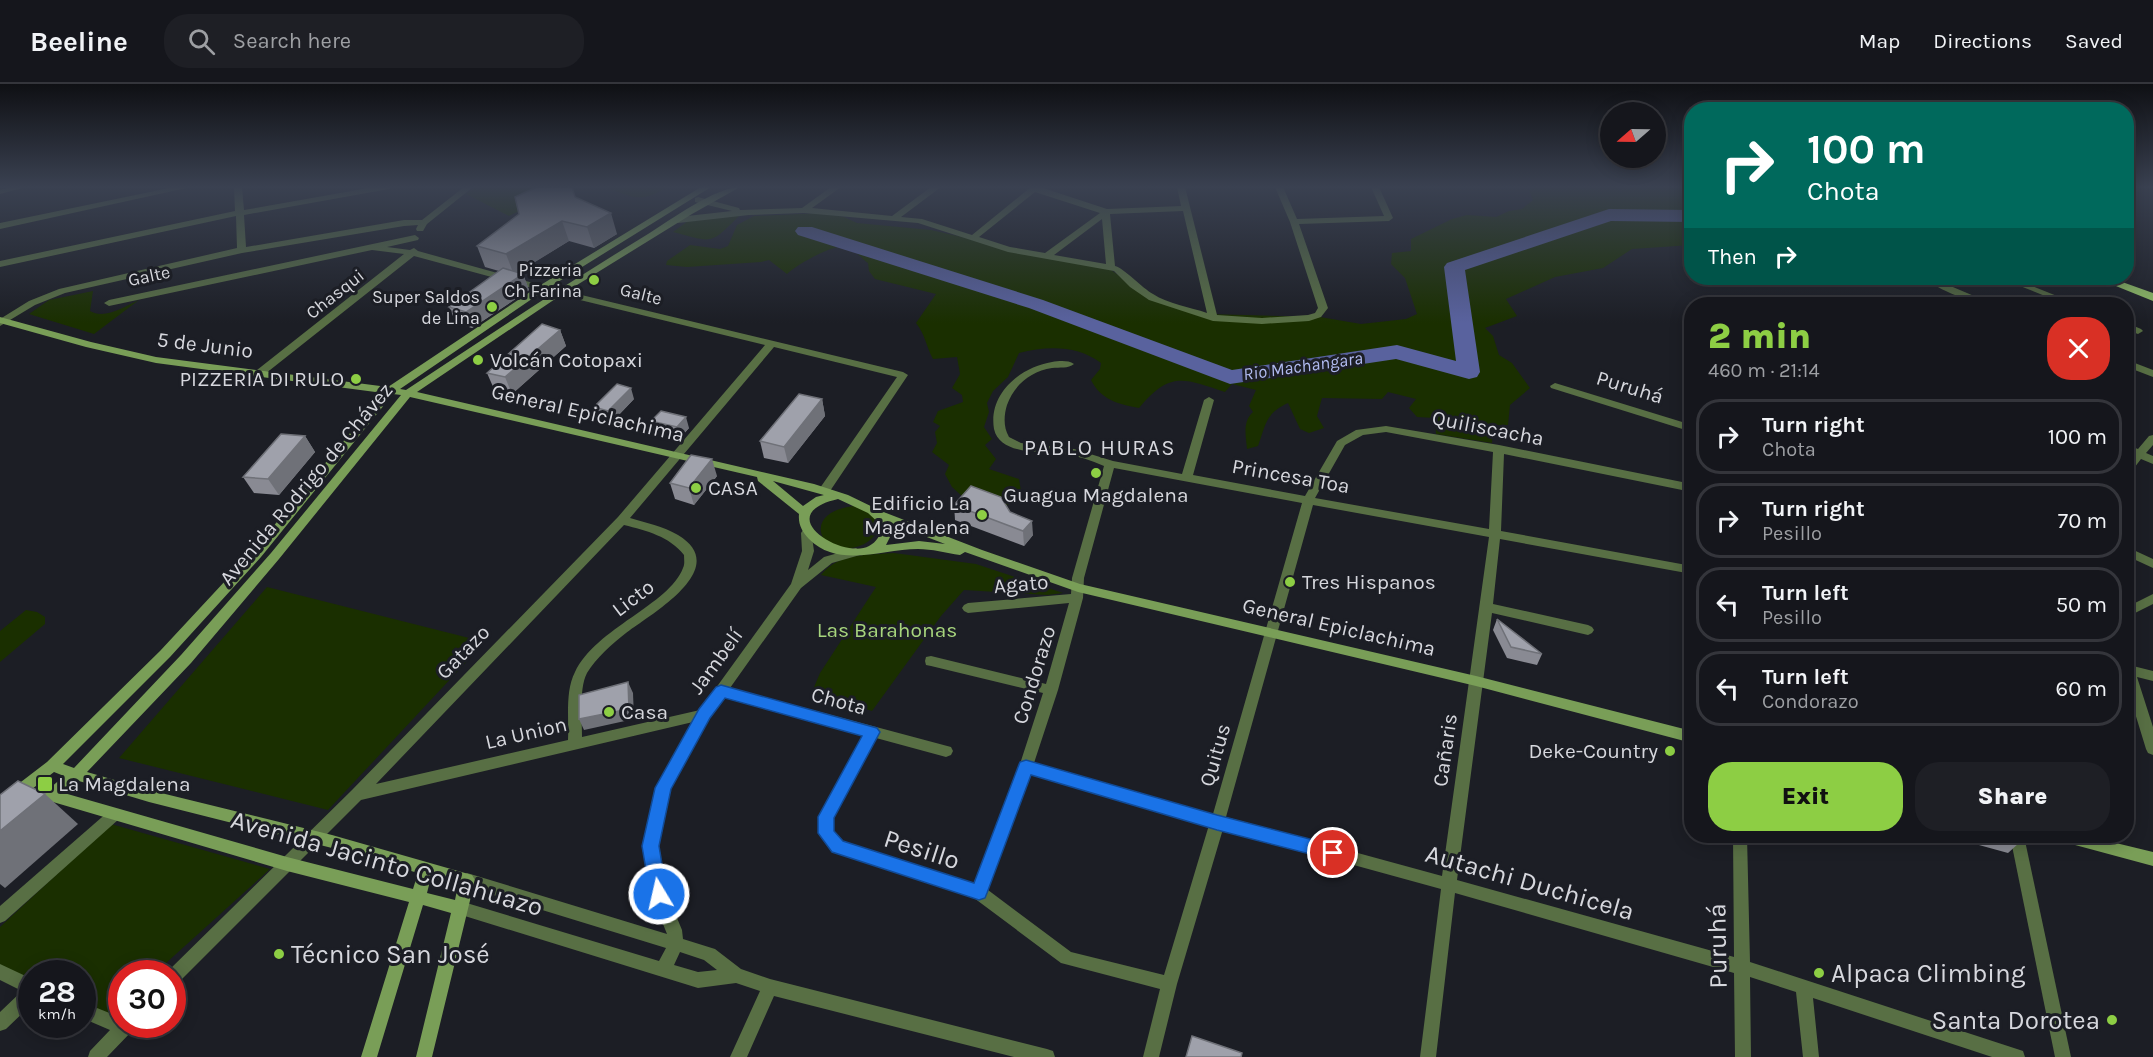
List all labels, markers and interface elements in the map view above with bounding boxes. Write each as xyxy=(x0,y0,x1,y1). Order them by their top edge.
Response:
search box xyxy=(164,14,584,68)
text: Beeline xyxy=(30,25,128,58)
icon: search xyxy=(185,25,218,58)
text: Search here xyxy=(233,28,351,54)
text: Map xyxy=(1859,29,1900,53)
text: Directions xyxy=(1933,29,2032,53)
text: Saved xyxy=(2065,29,2123,53)
north arrow xyxy=(1600,102,1666,168)
map controls xyxy=(1600,102,1666,168)
text: 100 m xyxy=(1807,124,1926,174)
icon: right xyxy=(1708,126,1786,204)
text: Chota xyxy=(1807,175,1880,207)
icon: right xyxy=(1769,240,1802,273)
text: Then xyxy=(1708,244,1757,270)
place label: Pizzeria Ch Farina xyxy=(504,259,582,302)
street label: Galte xyxy=(126,261,172,291)
street label: Chasqui xyxy=(301,264,369,324)
marker: Pizzeria Ch Farina xyxy=(587,273,601,287)
street label: Galte xyxy=(618,278,664,310)
place label: Super Saldos de Lina xyxy=(372,286,480,329)
marker: Super Saldos de Lina xyxy=(485,300,499,314)
text: 2 min xyxy=(1708,315,1811,357)
button: close xyxy=(2047,317,2110,380)
street label: 5 de Junio xyxy=(156,327,254,363)
water label: Rio Machangara xyxy=(1242,347,1364,385)
place label: Volcán Cotopaxi xyxy=(490,348,643,372)
marker: Volcán Cotopaxi xyxy=(471,353,485,367)
text: 460 m · 21:14 xyxy=(1708,359,1820,382)
street label: Puruhá xyxy=(1594,365,1666,409)
place label: PIZZERIA DI RULO xyxy=(179,367,344,391)
marker: PIZZERIA DI RULO xyxy=(349,372,363,386)
street label: Avenida Rodrigo de Chávez xyxy=(214,378,398,590)
street label: General Epiclachima xyxy=(489,379,687,447)
street label: Quiliscacha xyxy=(1430,405,1546,451)
text: Turn right xyxy=(1762,412,1865,438)
icon: right xyxy=(1711,420,1744,453)
text: 100 m xyxy=(2048,424,2107,450)
district label: PABLO HURAS xyxy=(1024,435,1176,461)
text: Chota xyxy=(1762,438,1816,461)
street label: Princesa Toa xyxy=(1230,454,1352,498)
marker: Guagua Magdalena xyxy=(1089,466,1103,480)
place label: CASA xyxy=(708,476,758,500)
marker: CASA xyxy=(689,481,703,495)
place label: Guagua Magdalena xyxy=(1003,483,1189,507)
place label: Edificio La Magdalena xyxy=(864,491,970,539)
text: Turn right xyxy=(1762,496,1865,522)
icon: right xyxy=(1711,504,1744,537)
marker: Edificio La Magdalena xyxy=(975,508,989,522)
text: 70 m xyxy=(2058,508,2107,534)
text: Pesillo xyxy=(1762,522,1822,545)
street label: Agato xyxy=(993,570,1049,598)
place label: Tres Hispanos xyxy=(1302,570,1436,594)
street label: Licto xyxy=(607,574,659,622)
marker: Tres Hispanos xyxy=(1283,575,1297,589)
text: Turn left xyxy=(1762,580,1849,606)
icon: left xyxy=(1711,588,1744,621)
text: 50 m xyxy=(2056,592,2107,618)
street label: General Epiclachima xyxy=(1240,593,1438,661)
text: Pesillo xyxy=(1762,606,1822,629)
park label: Las Barahonas xyxy=(817,618,957,642)
street label: Gatazo xyxy=(431,620,495,684)
street label: Jambelí xyxy=(684,623,748,698)
street label: Condorazo xyxy=(1008,623,1060,727)
text: Turn left xyxy=(1762,664,1849,690)
icon: left xyxy=(1711,672,1744,705)
text: 60 m xyxy=(2056,676,2107,702)
street label: Chota xyxy=(809,682,869,720)
text: Condorazo xyxy=(1762,690,1859,713)
place label: Casa xyxy=(621,700,668,724)
marker: Casa xyxy=(602,705,616,719)
street label: La Union xyxy=(483,712,569,754)
street label: Cañaris xyxy=(1428,712,1462,788)
street label: Quitus xyxy=(1195,721,1235,789)
place label: Deke-Country xyxy=(1528,739,1658,763)
marker: Deke-Country xyxy=(1663,744,1677,758)
button: Exit xyxy=(1708,762,1903,831)
button: Share xyxy=(1915,762,2110,831)
place label: La Magdalena xyxy=(58,772,190,796)
marker: La Magdalena xyxy=(36,775,54,793)
street label: Avenida Jacinto Collahuazo xyxy=(227,804,546,923)
street label: Pesillo xyxy=(880,823,964,876)
pin xyxy=(1307,827,1358,878)
icon: arrive xyxy=(1316,836,1349,869)
street label: Autachi Duchicela xyxy=(1422,838,1638,927)
position arrow xyxy=(627,862,691,926)
street label: Puruhá xyxy=(1701,903,1734,989)
place label: Técnico San José xyxy=(291,939,490,970)
marker: Técnico San José xyxy=(272,947,286,961)
place label: Alpaca Climbing xyxy=(1831,958,2026,989)
speed limit sign: 30 xyxy=(108,960,186,1038)
marker: Alpaca Climbing xyxy=(1812,966,1826,980)
text: 28 xyxy=(38,974,76,1010)
text: km/h xyxy=(38,1005,76,1023)
place label: Santa Dorotea xyxy=(1932,1005,2100,1036)
marker: Santa Dorotea xyxy=(2105,1013,2119,1027)

